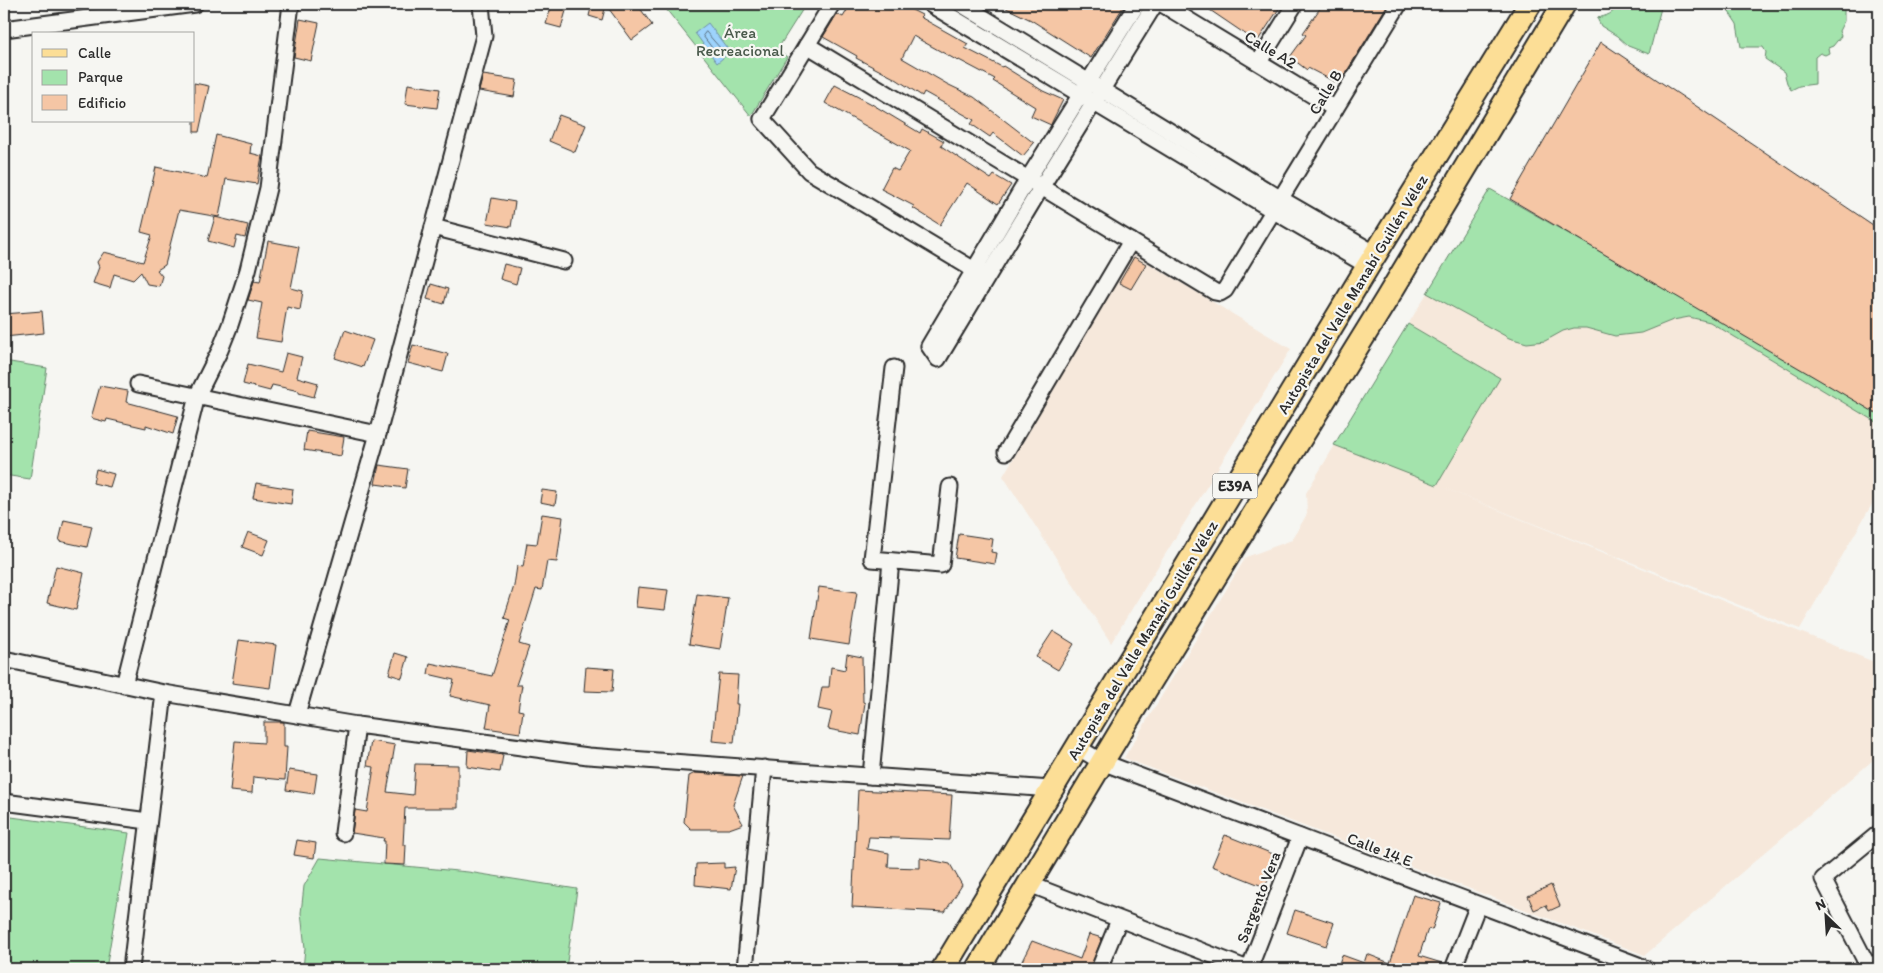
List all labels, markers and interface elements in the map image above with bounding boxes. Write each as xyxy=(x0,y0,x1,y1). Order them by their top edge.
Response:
park label: Área Recreacional xyxy=(696,23,785,60)
street label: Calle A2 xyxy=(1241,26,1301,73)
legend xyxy=(32,32,195,122)
text: Calle xyxy=(78,44,111,62)
street label: Calle B xyxy=(1305,66,1346,118)
text: Parque xyxy=(78,68,123,86)
text: Edificio xyxy=(78,94,126,112)
street label: Autopista del Valle Manabí Guillén Vélez xyxy=(1273,171,1432,417)
road number: E39A xyxy=(1212,474,1258,498)
street label: Autopista del Valle Manabí Guillén Vélez xyxy=(1063,517,1222,763)
street label: Calle 14 E xyxy=(1345,828,1415,871)
street label: Sargento Vera xyxy=(1232,849,1285,946)
north arrow xyxy=(1800,890,1850,940)
text: N xyxy=(1813,895,1829,914)

